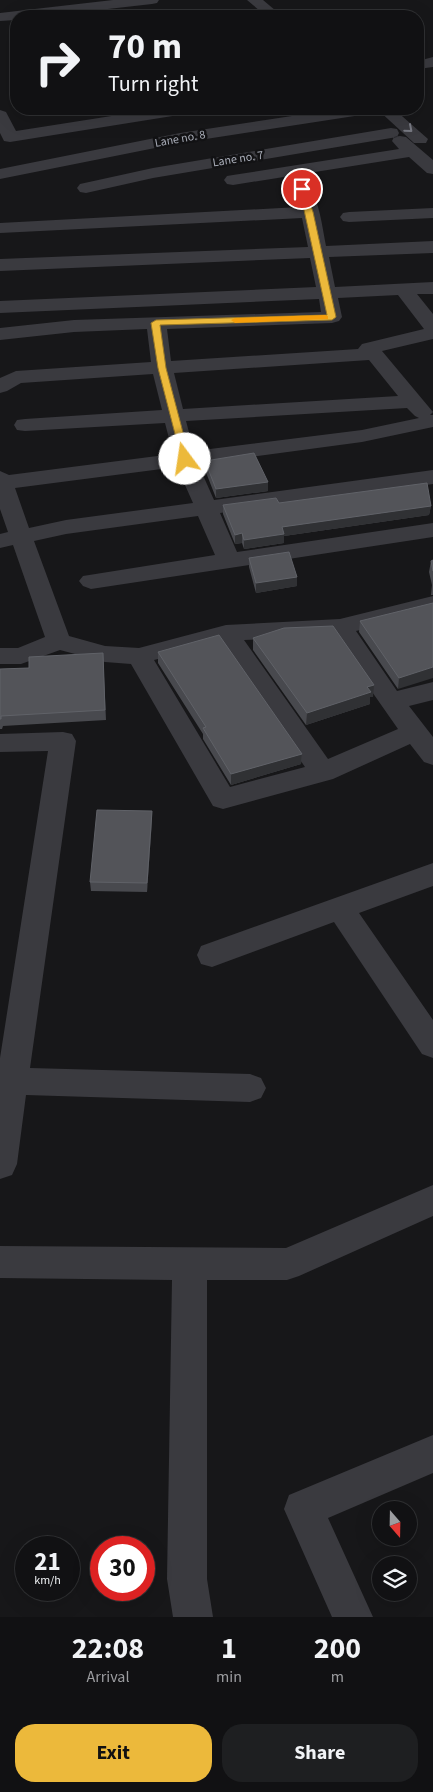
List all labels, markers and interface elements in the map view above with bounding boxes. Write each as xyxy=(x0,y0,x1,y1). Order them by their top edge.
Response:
text: 70 m xyxy=(108,22,182,72)
icon: right xyxy=(25,30,90,95)
text: Turn right xyxy=(108,68,198,100)
one-way arrow xyxy=(404,124,413,133)
street label: Lane no. 8 xyxy=(153,126,207,152)
street label: Lane no. 7 xyxy=(211,147,265,171)
pin xyxy=(281,168,323,210)
icon: arrive xyxy=(288,175,316,203)
position arrow xyxy=(158,432,210,484)
north arrow xyxy=(372,1501,418,1546)
map controls xyxy=(372,1501,417,1601)
speed limit sign: 30 xyxy=(90,1536,155,1601)
text: 21 xyxy=(34,1544,61,1580)
button: layers xyxy=(372,1556,417,1601)
text: km/h xyxy=(34,1572,61,1589)
text: 22:08 xyxy=(72,1627,144,1670)
text: 1 xyxy=(221,1627,237,1670)
text: 200 xyxy=(314,1627,361,1670)
text: Arrival xyxy=(86,1666,129,1688)
text: min xyxy=(216,1666,242,1688)
text: m xyxy=(331,1666,344,1688)
button: Exit xyxy=(15,1724,212,1782)
button: Share xyxy=(222,1724,418,1782)

